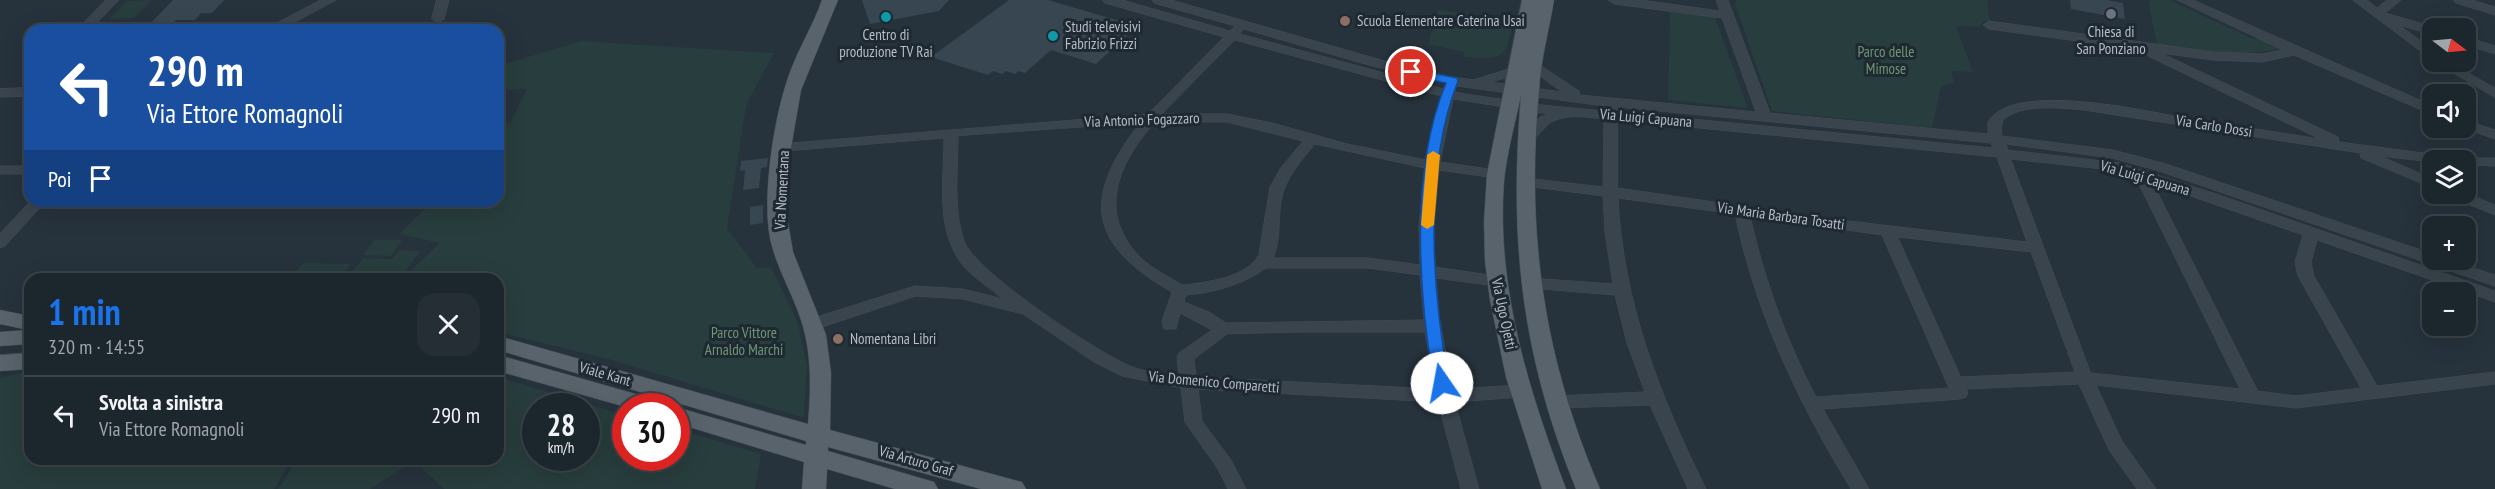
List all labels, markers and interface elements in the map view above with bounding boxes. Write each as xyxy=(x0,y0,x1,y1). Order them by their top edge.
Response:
marker: Chiesa di San Ponziano xyxy=(2104,7,2118,21)
marker: Centro di produzione TV Rai xyxy=(879,10,893,24)
place label: Scuola Elementare Caterina Usai xyxy=(1357,11,1525,30)
marker: Scuola Elementare Caterina Usai xyxy=(1338,14,1352,28)
place label: Studi televisivi Fabrizio Frizzi xyxy=(1065,17,1141,53)
north arrow xyxy=(2422,18,2476,72)
map controls xyxy=(2422,18,2476,336)
place label: Chiesa di San Ponziano xyxy=(2076,22,2146,58)
place label: Centro di produzione TV Rai xyxy=(839,25,933,61)
marker: Studi televisivi Fabrizio Frizzi xyxy=(1046,29,1060,43)
park label: Parco delle Mimose xyxy=(1857,42,1915,78)
text: 290 m xyxy=(147,43,244,98)
pin xyxy=(1385,46,1436,97)
icon: left xyxy=(48,48,126,126)
icon: arrive xyxy=(1394,55,1427,88)
button: sound xyxy=(2422,84,2476,138)
text: Via Ettore Romagnoli xyxy=(147,96,343,130)
street label: Via Luigi Capuana xyxy=(1598,104,1693,131)
street label: Via Antonio Fogazzaro xyxy=(1083,108,1200,131)
street label: Via Carlo Dossi xyxy=(2174,110,2254,141)
street label: Via Nomentana xyxy=(770,150,793,231)
button: layers xyxy=(2422,150,2476,204)
street label: Via Luigi Capuana xyxy=(2097,155,2192,199)
icon: arrive xyxy=(84,162,117,195)
text: Poi xyxy=(48,165,72,193)
street label: Via Maria Barbara Tosatti xyxy=(1715,197,1846,234)
button: + xyxy=(2422,216,2476,270)
street label: Via Ugo Ojetti xyxy=(1487,275,1521,351)
button: − xyxy=(2422,282,2476,336)
text: 1 min xyxy=(48,288,121,335)
button: close xyxy=(417,293,480,356)
park label: Parco Vittore Arnaldo Marchi xyxy=(705,323,783,359)
place label: Nomentana Libri xyxy=(850,329,936,348)
marker: Nomentana Libri xyxy=(831,332,845,346)
text: 320 m · 14:55 xyxy=(48,334,145,360)
position arrow xyxy=(1410,351,1474,415)
street label: Viale Kant xyxy=(576,357,633,390)
street label: Via Domenico Comparetti xyxy=(1147,366,1280,397)
text: Svolta a sinistra xyxy=(99,388,223,416)
speed limit sign: 30 xyxy=(612,393,690,471)
icon: left xyxy=(48,399,81,432)
text: 290 m xyxy=(431,401,480,429)
text: 28 xyxy=(547,405,575,444)
text: Via Ettore Romagnoli xyxy=(99,416,244,442)
text: km/h xyxy=(548,438,574,457)
street label: Via Arturo Graf xyxy=(876,441,957,480)

